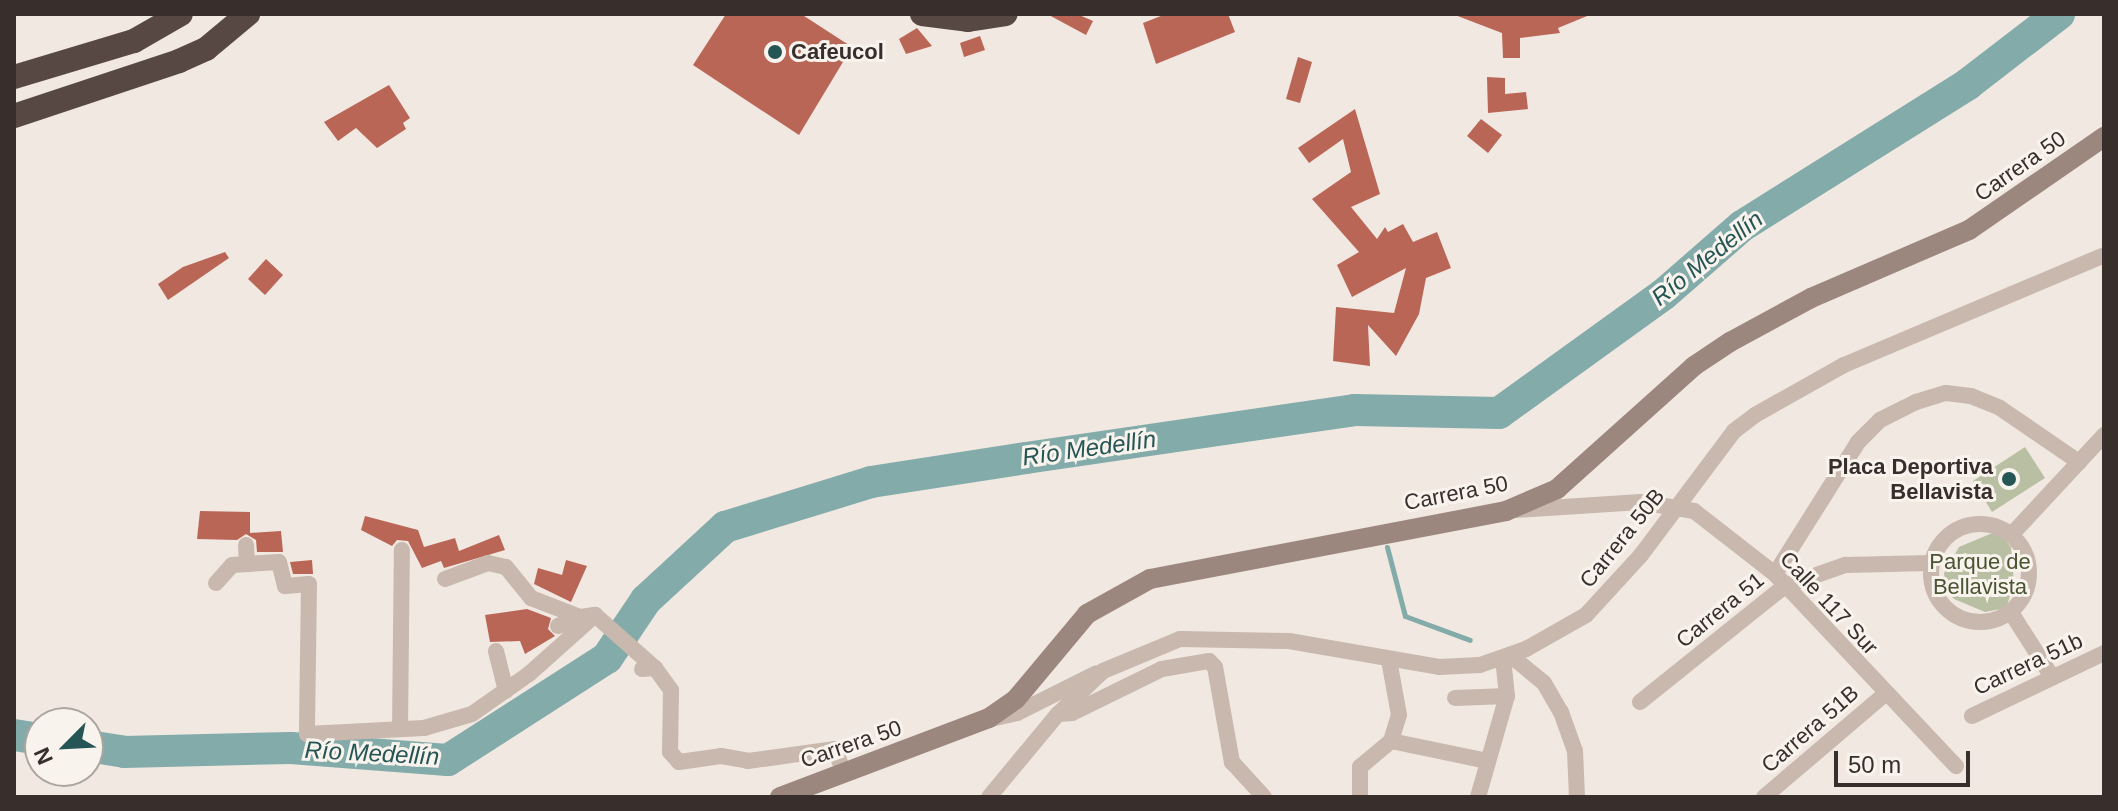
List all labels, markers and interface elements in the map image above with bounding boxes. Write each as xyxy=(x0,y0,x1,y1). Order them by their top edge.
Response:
place label: Cafeucol xyxy=(791,39,884,65)
marker: Cafeucol xyxy=(766,43,784,61)
street label: Carrera 50 xyxy=(1969,125,2071,207)
water label: Río Medellín xyxy=(1646,204,1768,312)
water label: Río Medellín xyxy=(1020,424,1158,472)
place label: Placa Deportiva Bellavista xyxy=(1828,453,1993,504)
street label: Carrera 50 xyxy=(1402,470,1510,516)
marker: Placa Deportiva Bellavista xyxy=(2000,470,2018,488)
street label: Carrera 50B xyxy=(1574,483,1670,593)
street label: Calle 117 Sur xyxy=(1774,546,1884,660)
park label: Parque de Bellavista xyxy=(1929,548,2031,600)
street label: Carrera 51 xyxy=(1671,567,1769,653)
street label: Carrera 51b xyxy=(1969,627,2087,701)
street label: Carrera 51B xyxy=(1756,680,1864,778)
north arrow xyxy=(24,707,104,787)
street label: Carrera 50 xyxy=(797,714,905,774)
water label: Río Medellín xyxy=(304,735,440,771)
scale bar xyxy=(1838,735,1974,785)
text: N xyxy=(29,744,58,769)
text: 50 m xyxy=(1848,751,1901,778)

